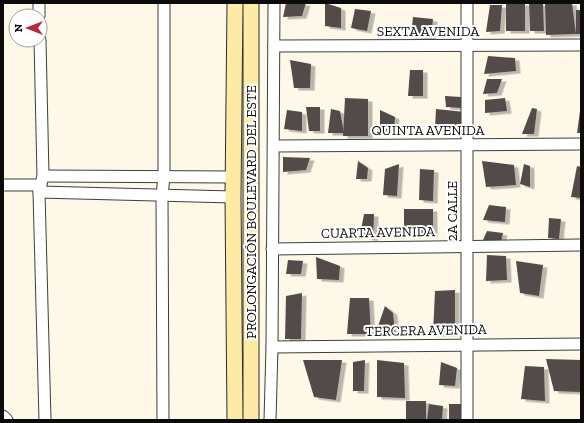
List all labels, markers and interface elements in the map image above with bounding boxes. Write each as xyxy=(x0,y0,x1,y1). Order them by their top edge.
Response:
north arrow xyxy=(8,8,48,48)
text: N xyxy=(12,23,25,32)
street label: SEXTA AVENIDA xyxy=(377,23,480,40)
street label: PROLONGACIÓN BOULEVARD DEL ESTE xyxy=(243,85,260,339)
street label: QUINTA AVENIDA xyxy=(371,122,485,139)
street label: 2A CALLE xyxy=(444,181,461,241)
street label: CUARTA AVENIDA xyxy=(321,223,436,242)
street label: TERCERA AVENIDA xyxy=(365,321,488,340)

